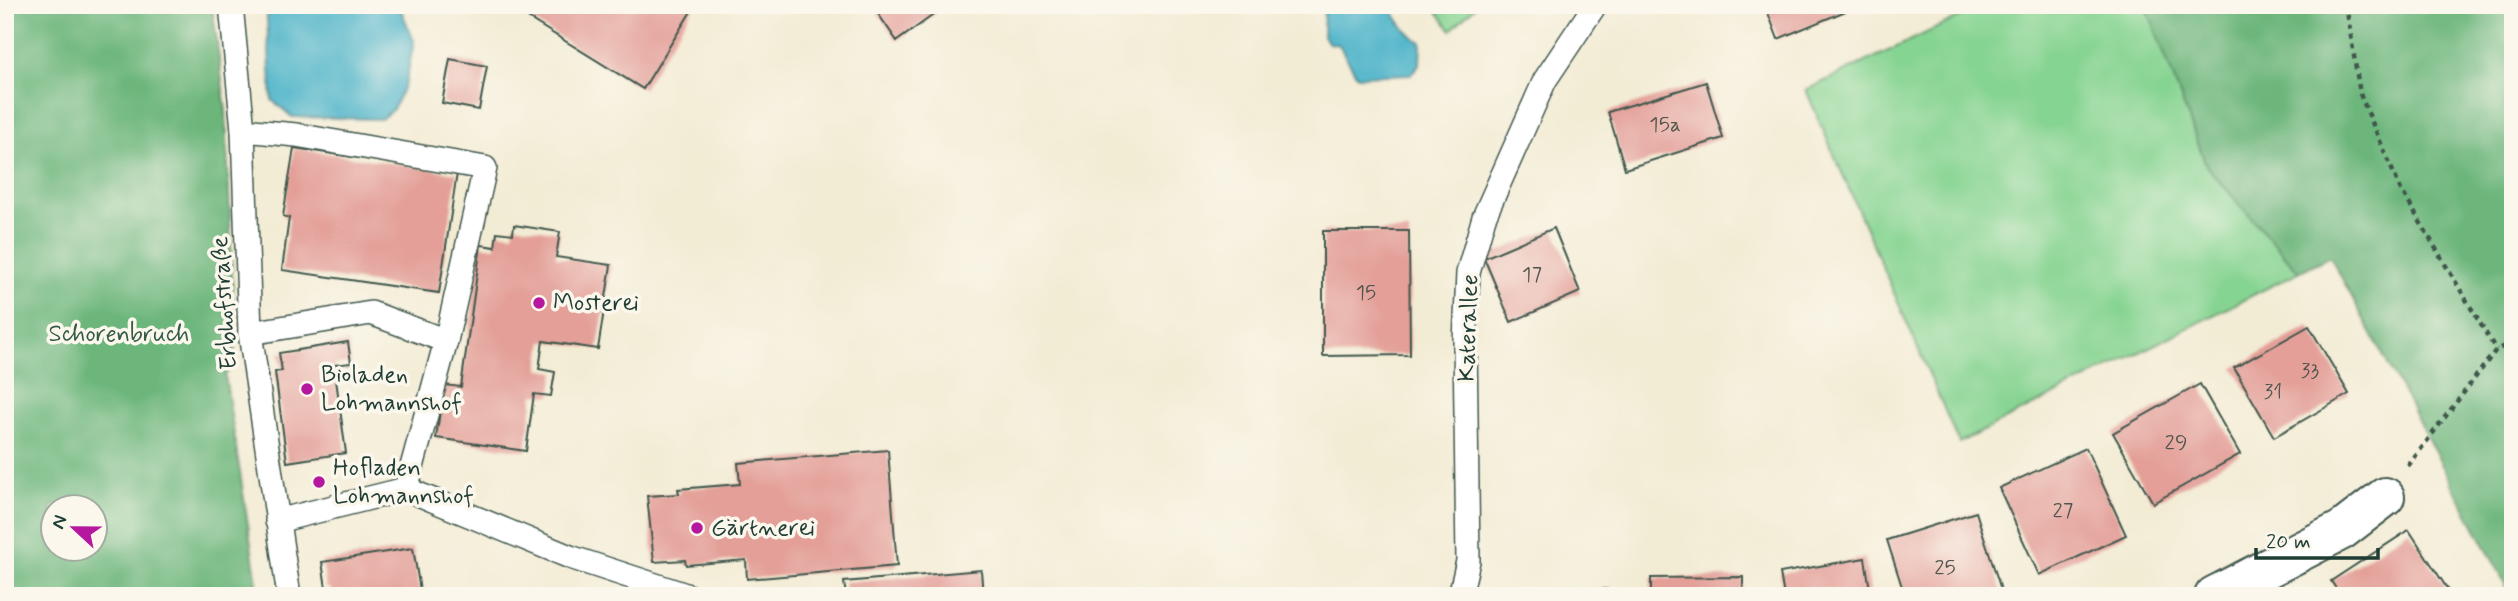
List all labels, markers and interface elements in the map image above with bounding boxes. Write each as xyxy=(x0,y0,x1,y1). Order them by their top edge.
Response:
house number: 15a xyxy=(1649,111,1681,139)
street label: Erbhofstraße xyxy=(205,235,245,371)
house number: 17 xyxy=(1522,261,1542,289)
street label: Katerallee xyxy=(1452,274,1486,382)
house number: 15 xyxy=(1356,279,1376,307)
place label: Mosterei xyxy=(553,288,639,319)
marker: Mosterei xyxy=(531,295,547,311)
park label: Schorenbruch xyxy=(49,319,189,350)
house number: 33 xyxy=(2301,357,2319,385)
place label: Bioladen Lohmannshof xyxy=(321,360,462,419)
house number: 31 xyxy=(2264,378,2282,406)
marker: Bioladen Lohmannshof xyxy=(299,381,315,397)
house number: 29 xyxy=(2165,429,2187,457)
place label: Hofladen Lohmannshof xyxy=(333,453,474,512)
marker: Hofladen Lohmannshof xyxy=(311,474,327,490)
north arrow xyxy=(38,492,108,562)
house number: 27 xyxy=(2053,497,2073,525)
text: N xyxy=(46,512,74,533)
place label: Gärtnerei xyxy=(711,513,815,544)
scale bar xyxy=(2256,517,2378,561)
marker: Gärtnerei xyxy=(689,520,705,536)
text: 20 m xyxy=(2266,528,2311,556)
house number: 25 xyxy=(1934,554,1956,582)

